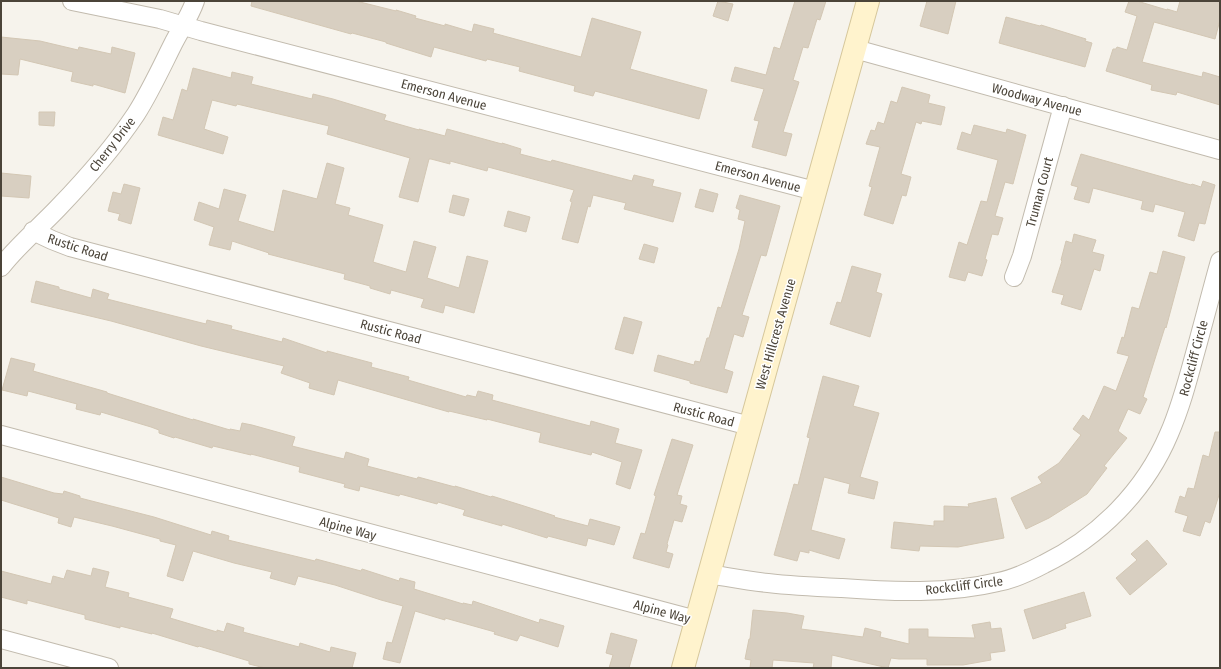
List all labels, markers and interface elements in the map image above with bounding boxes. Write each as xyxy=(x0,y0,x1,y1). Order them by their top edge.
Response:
street label: Emerson Avenue xyxy=(399,76,488,113)
street label: Woodway Avenue xyxy=(990,80,1084,119)
street label: Cherry Drive xyxy=(86,114,138,175)
street label: Truman Court xyxy=(1023,155,1056,229)
street label: Emerson Avenue xyxy=(713,158,802,195)
street label: Rustic Road xyxy=(46,231,110,264)
street label: West Hillcrest Avenue xyxy=(752,277,799,391)
street label: Rustic Road xyxy=(359,316,423,347)
street label: Rockcliff Circle xyxy=(1176,319,1211,398)
street label: Rustic Road xyxy=(672,399,736,430)
street label: Alpine Way xyxy=(318,514,378,543)
street label: Rockcliff Circle xyxy=(924,573,1004,598)
street label: Alpine Way xyxy=(632,597,692,626)

